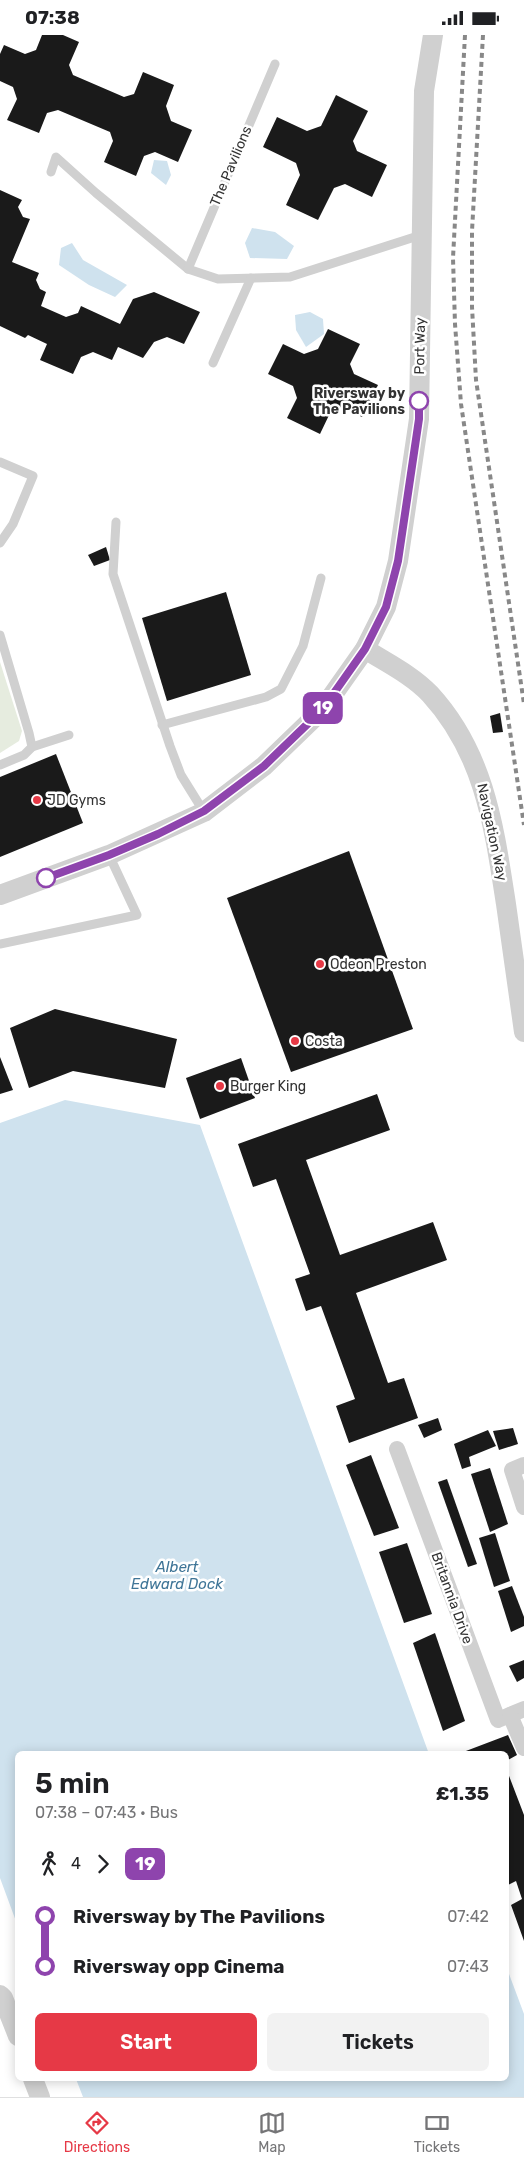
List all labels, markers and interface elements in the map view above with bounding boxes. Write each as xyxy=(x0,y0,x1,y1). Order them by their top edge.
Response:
text: 07:38 xyxy=(25,6,80,29)
street label: The Pavilions xyxy=(206,123,256,209)
street label: Port Way xyxy=(411,317,429,375)
place label: Riversway by The Pavilions xyxy=(313,385,406,418)
marker: Riversway by The Pavilions xyxy=(409,391,429,411)
line badge: 19 xyxy=(300,692,346,724)
text: 19 xyxy=(313,697,333,719)
street label: Navigation Way xyxy=(473,782,511,883)
place label: JD Gyms xyxy=(47,792,106,809)
marker: JD Gyms xyxy=(31,794,43,806)
unlabelled marker xyxy=(36,868,56,888)
place label: Odeon Preston xyxy=(330,956,427,973)
marker: Odeon Preston xyxy=(314,958,326,970)
place label: Costa xyxy=(305,1033,343,1050)
marker: Costa xyxy=(289,1035,301,1047)
place label: Burger King xyxy=(230,1078,306,1095)
marker: Burger King xyxy=(214,1080,226,1092)
street label: Britannia Drive xyxy=(428,1550,477,1646)
water label: Albert Edward Dock xyxy=(131,1558,223,1593)
text: 5 min xyxy=(35,1767,110,1800)
text: £1.35 xyxy=(436,1782,489,1805)
text: 07:38 – 07:43 · Bus xyxy=(35,1803,178,1822)
icon: walk xyxy=(35,1850,63,1878)
icon: forward xyxy=(89,1850,117,1878)
text: 19 xyxy=(135,1853,155,1875)
text: 4 xyxy=(71,1854,81,1873)
text: Riversway by The Pavilions xyxy=(73,1905,325,1928)
text: 07:42 xyxy=(447,1907,489,1926)
text: Riversway opp Cinema xyxy=(73,1955,285,1978)
text: 07:43 xyxy=(447,1957,489,1976)
button: Start xyxy=(35,2013,257,2071)
button: Tickets xyxy=(267,2013,489,2071)
tab: Directions xyxy=(64,2109,130,2156)
tab: Map xyxy=(258,2109,286,2156)
tab: Tickets xyxy=(414,2109,460,2156)

